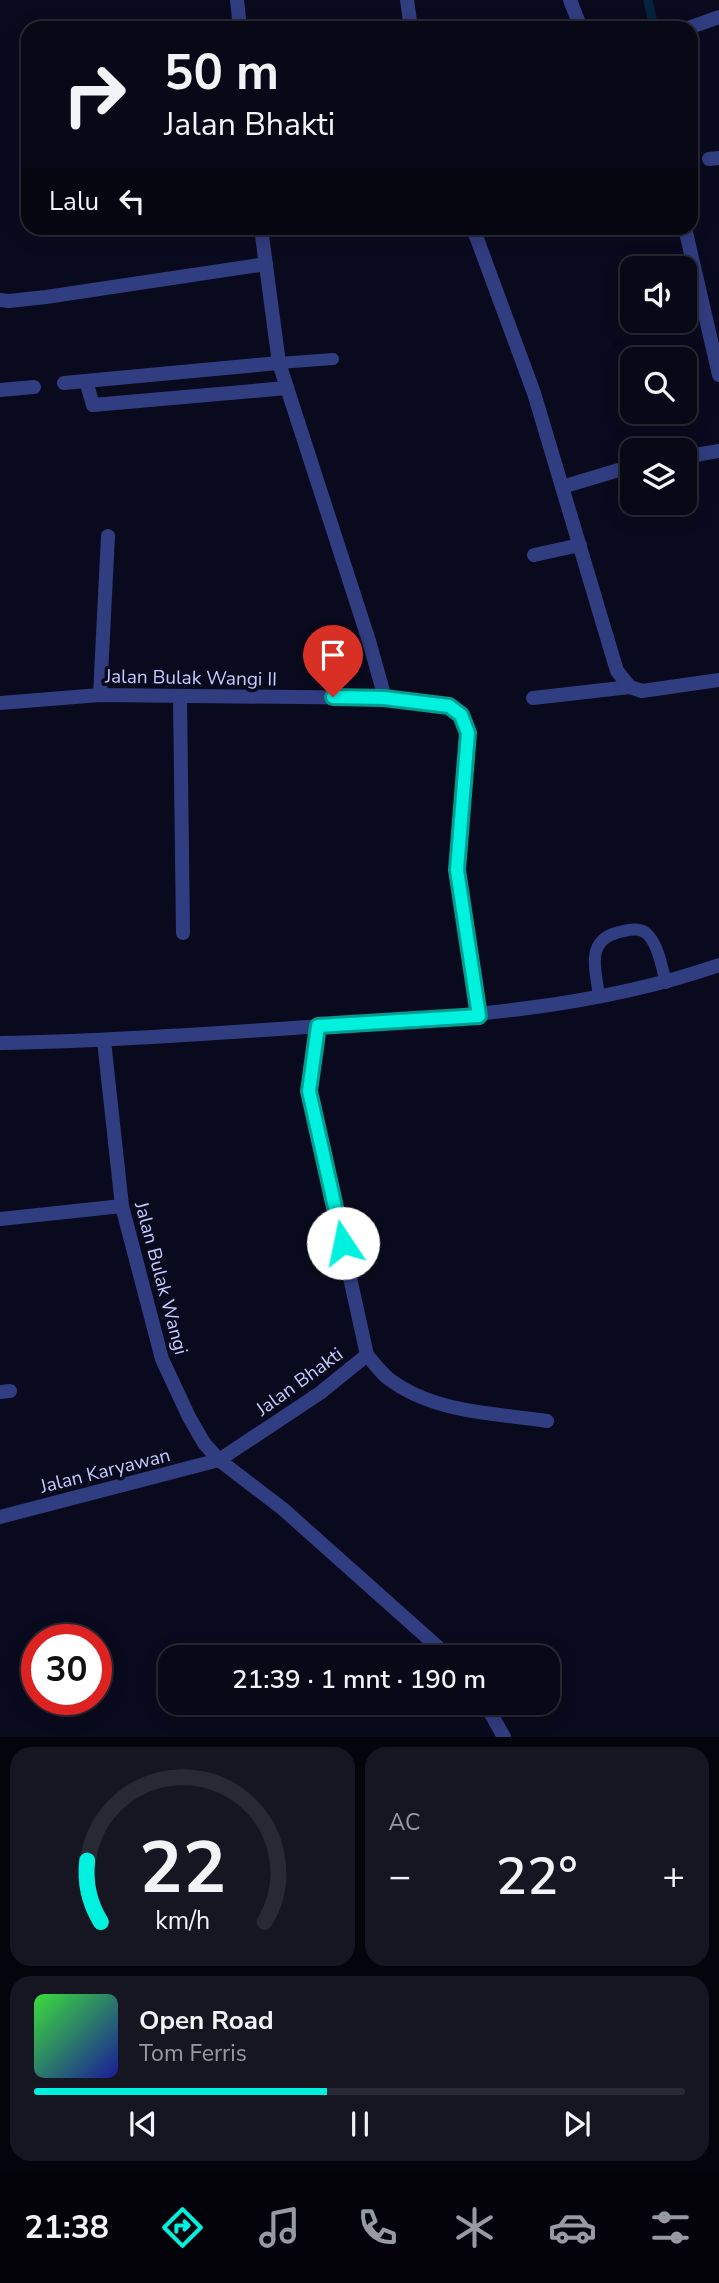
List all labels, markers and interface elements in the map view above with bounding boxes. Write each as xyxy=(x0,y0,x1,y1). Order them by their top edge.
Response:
text: 50 m xyxy=(164,39,279,106)
icon: right xyxy=(49,49,140,140)
text: Jalan Bhakti xyxy=(164,103,335,146)
icon: left xyxy=(113,182,151,220)
text: Lalu xyxy=(49,184,99,219)
map controls xyxy=(620,256,697,515)
button: sound xyxy=(620,256,697,333)
button: search xyxy=(620,347,697,424)
button: layers xyxy=(620,438,697,515)
pin xyxy=(303,625,363,697)
icon: arrive xyxy=(314,636,352,674)
street label: Jalan Bulak Wangi II xyxy=(104,663,277,692)
street label: Jalan Bulak Wangi xyxy=(128,1198,194,1358)
position arrow xyxy=(306,1206,380,1280)
street label: Jalan Bhakti xyxy=(250,1341,348,1423)
street label: Jalan Karyawan xyxy=(37,1442,173,1500)
speed limit sign: 30 xyxy=(21,1624,112,1715)
text: 21:39 · 1 mnt · 190 m xyxy=(232,1662,486,1697)
text: AC xyxy=(389,1807,420,1838)
text: 22 xyxy=(139,1819,226,1919)
text: 22° xyxy=(496,1841,578,1912)
text: − xyxy=(389,1851,411,1902)
text: + xyxy=(662,1851,685,1902)
text: km/h xyxy=(155,1904,210,1938)
text: Open Road xyxy=(139,2003,274,2038)
text: Tom Ferris xyxy=(139,2038,247,2069)
icon: previous xyxy=(124,2105,162,2143)
icon: pause xyxy=(341,2105,379,2143)
icon: next xyxy=(558,2105,596,2143)
icon: directions xyxy=(158,2203,207,2252)
icon: music xyxy=(255,2203,304,2252)
icon: phone xyxy=(353,2203,402,2252)
icon: climate xyxy=(450,2203,499,2252)
icon: car xyxy=(548,2203,597,2252)
icon: filters xyxy=(646,2203,695,2252)
text: 21:38 xyxy=(24,2206,109,2249)

